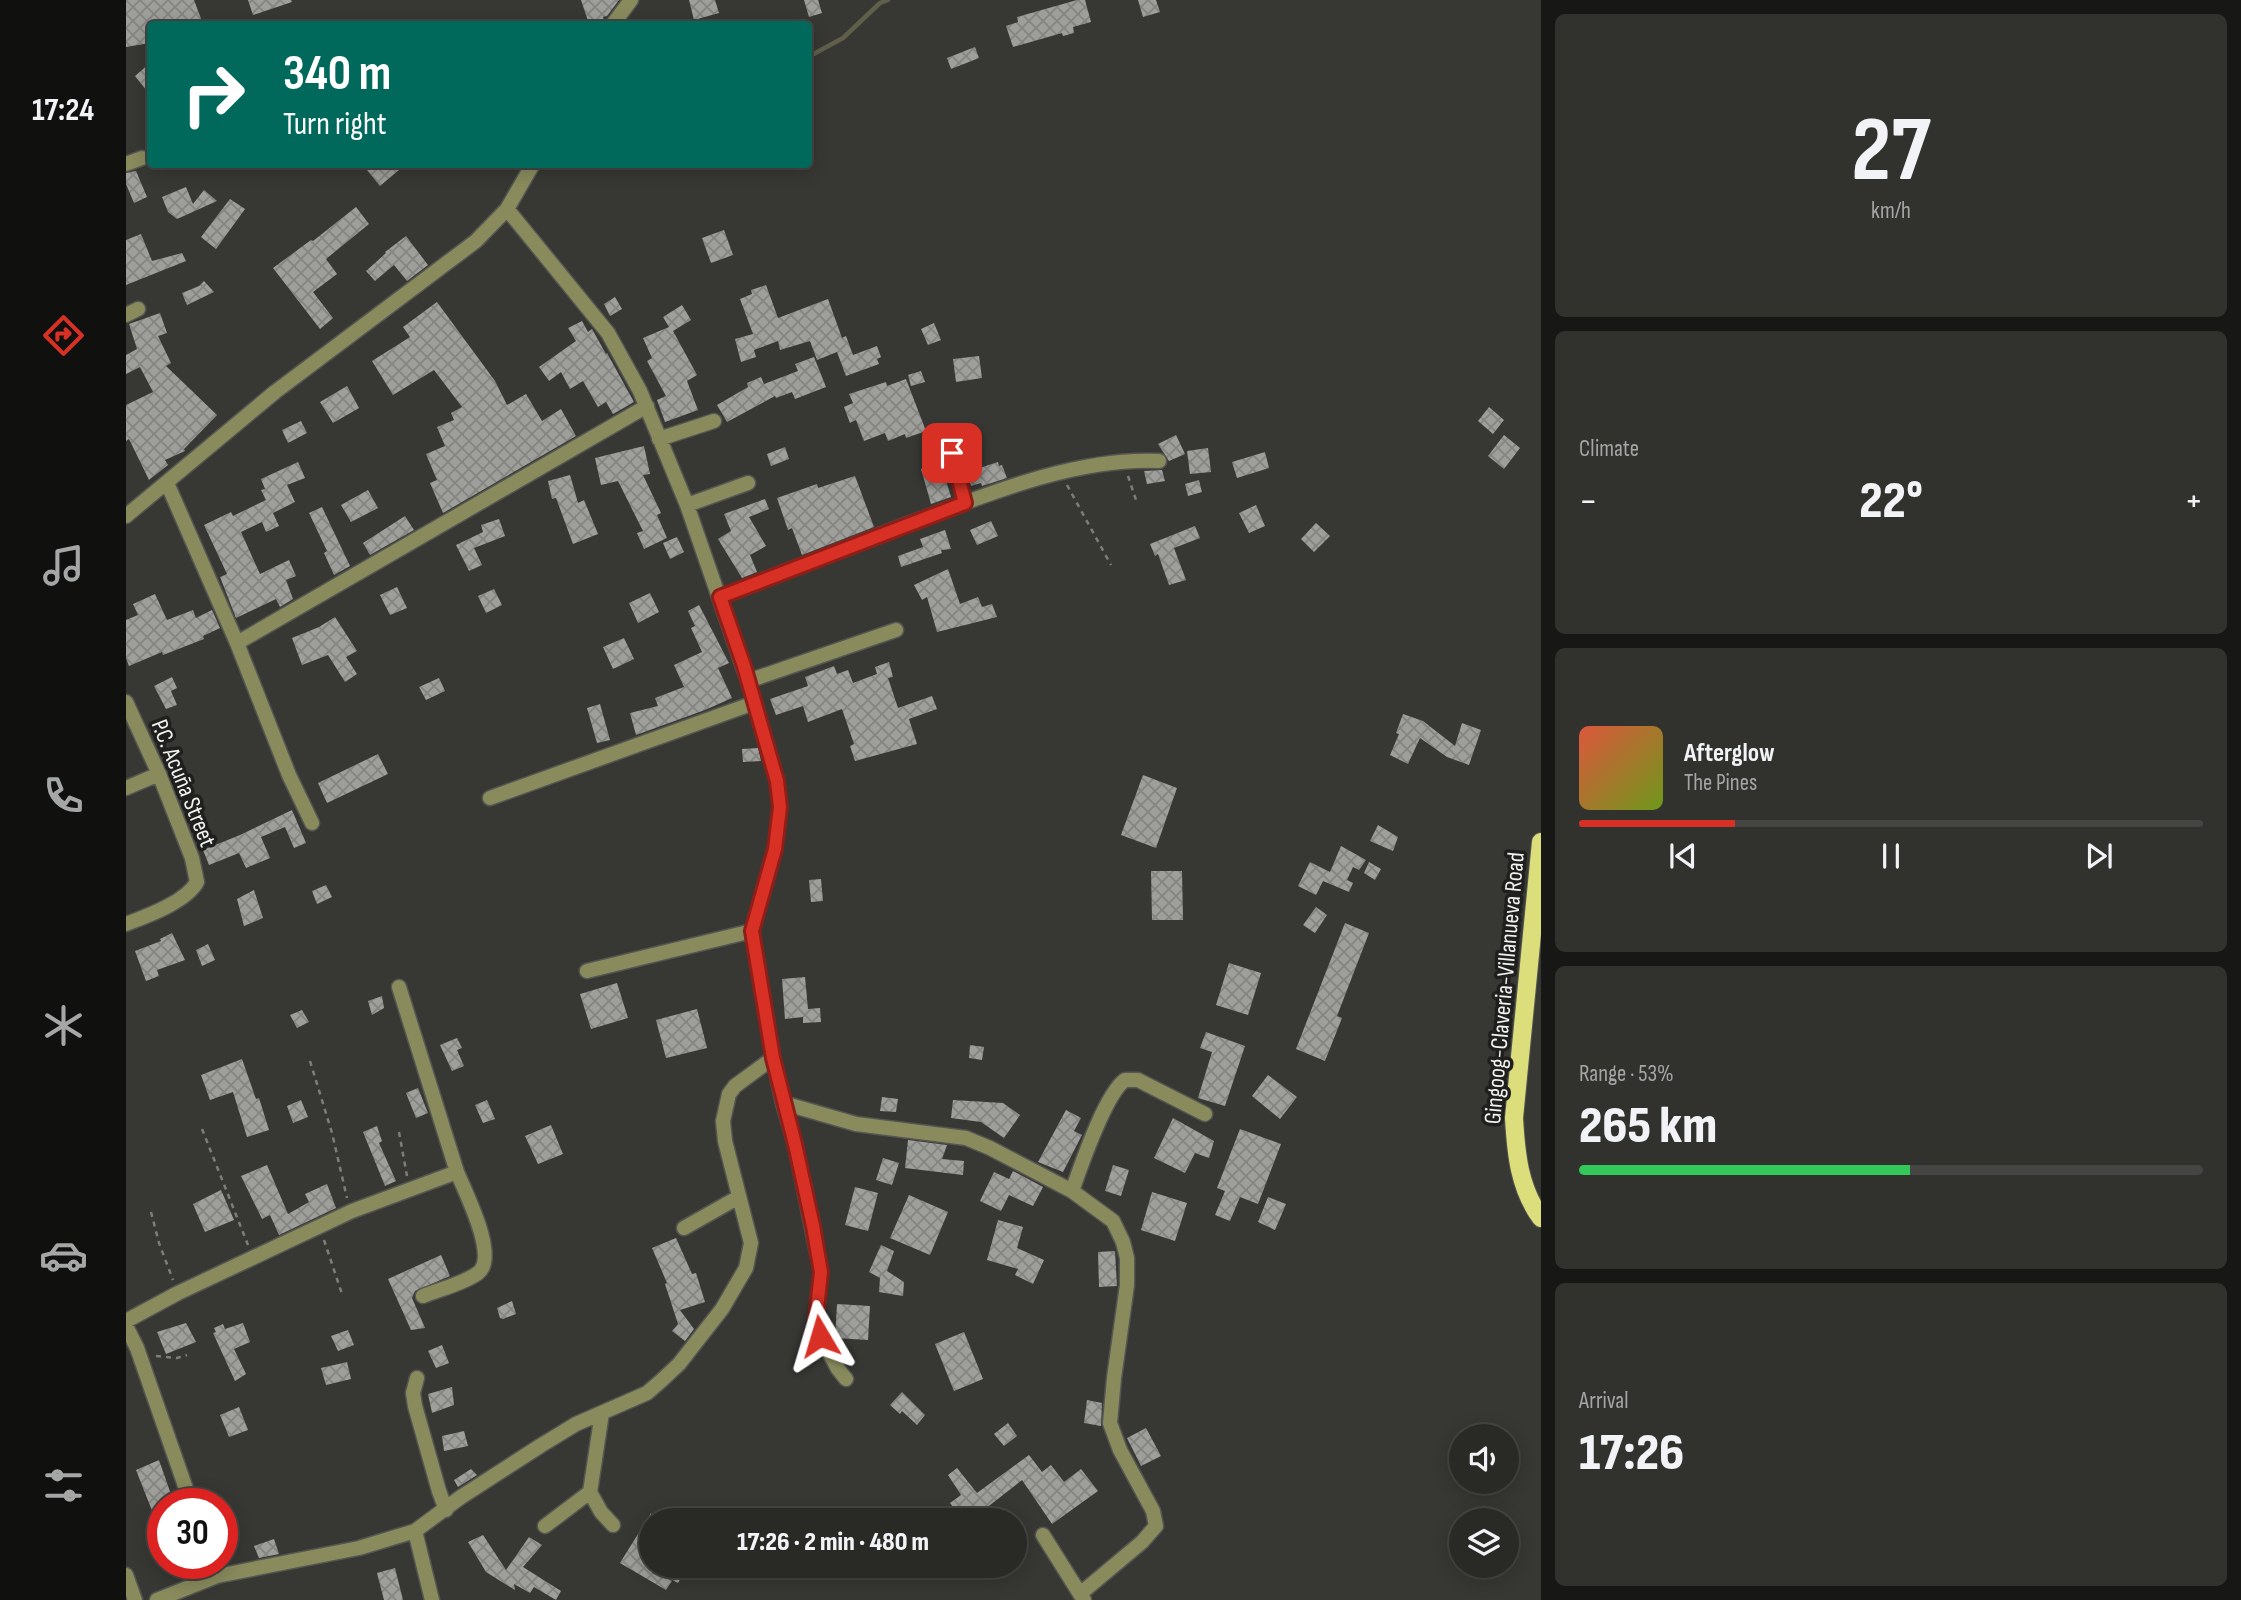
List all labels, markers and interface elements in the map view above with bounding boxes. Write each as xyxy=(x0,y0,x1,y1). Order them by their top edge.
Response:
text: 340 m xyxy=(283,45,391,104)
icon: right xyxy=(168,49,259,140)
text: 17:24 xyxy=(32,91,94,130)
text: 27 xyxy=(1851,97,1931,206)
text: Turn right xyxy=(283,105,387,144)
text: km/h xyxy=(1871,197,1911,225)
icon: directions xyxy=(39,311,88,360)
pin xyxy=(922,423,982,483)
icon: arrive xyxy=(933,434,971,472)
text: Climate xyxy=(1579,435,1639,463)
text: 22° xyxy=(1859,470,1923,533)
text: − xyxy=(1579,479,1598,524)
text: + xyxy=(2184,479,2203,524)
icon: music xyxy=(39,541,88,590)
street label: P.C. Acuña Street xyxy=(145,715,222,851)
text: Afterglow xyxy=(1684,738,1775,769)
text: The Pines xyxy=(1684,769,1757,797)
icon: phone xyxy=(39,771,88,820)
icon: previous xyxy=(1664,837,1702,875)
icon: pause xyxy=(1872,837,1910,875)
icon: next xyxy=(2080,837,2118,875)
street label: Gingoog-Claveria-Villanueva Road xyxy=(1478,851,1531,1125)
icon: climate xyxy=(39,1001,88,1050)
text: Range · 53% xyxy=(1579,1060,1674,1088)
text: 265 km xyxy=(1579,1095,1717,1158)
icon: car xyxy=(39,1231,88,1280)
position arrow xyxy=(783,1299,857,1373)
text: Arrival xyxy=(1579,1387,1628,1415)
text: 17:26 xyxy=(1579,1422,1684,1485)
map controls xyxy=(1449,1424,1519,1578)
button: sound xyxy=(1449,1424,1519,1494)
icon: filters xyxy=(39,1461,88,1510)
speed limit sign: 30 xyxy=(147,1488,238,1579)
button: layers xyxy=(1449,1508,1519,1578)
text: 17:26 · 2 min · 480 m xyxy=(737,1527,929,1558)

